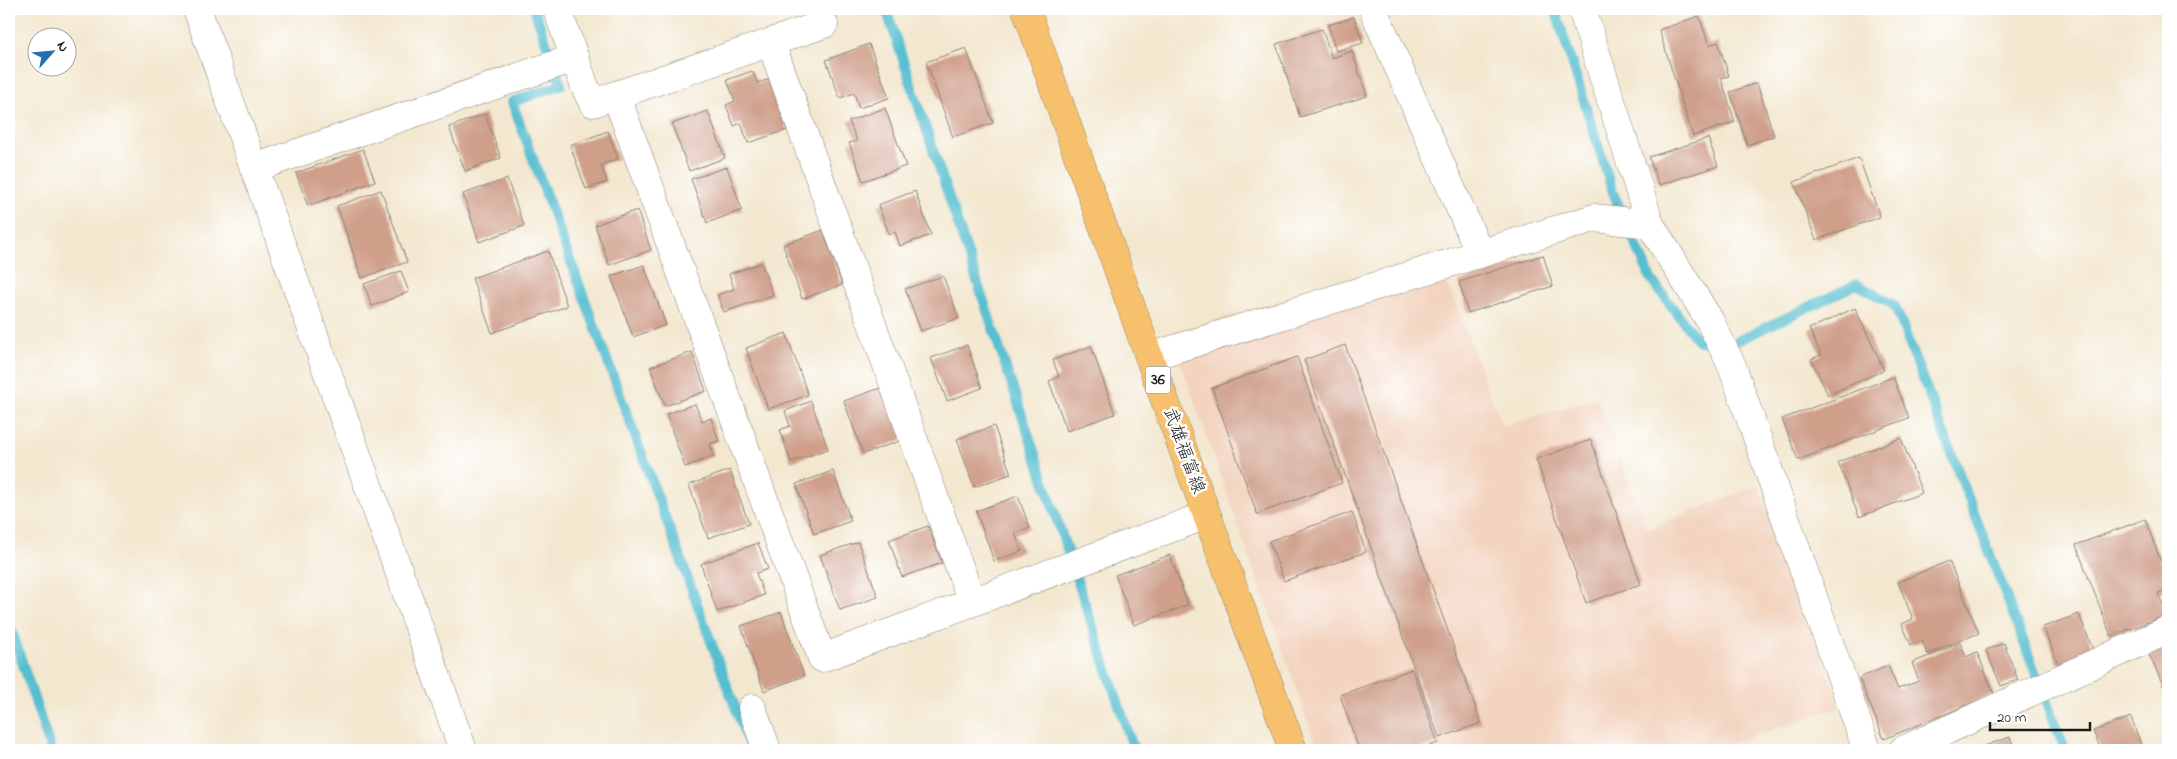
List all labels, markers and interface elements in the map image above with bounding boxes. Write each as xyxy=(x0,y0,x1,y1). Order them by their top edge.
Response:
north arrow xyxy=(28,28,78,78)
text: N xyxy=(51,38,74,56)
road number: 36 xyxy=(1146,366,1170,394)
street label: 武雄福富線 xyxy=(1155,404,1211,498)
scale bar xyxy=(1990,699,2090,731)
text: 20 m xyxy=(1997,707,2027,729)

